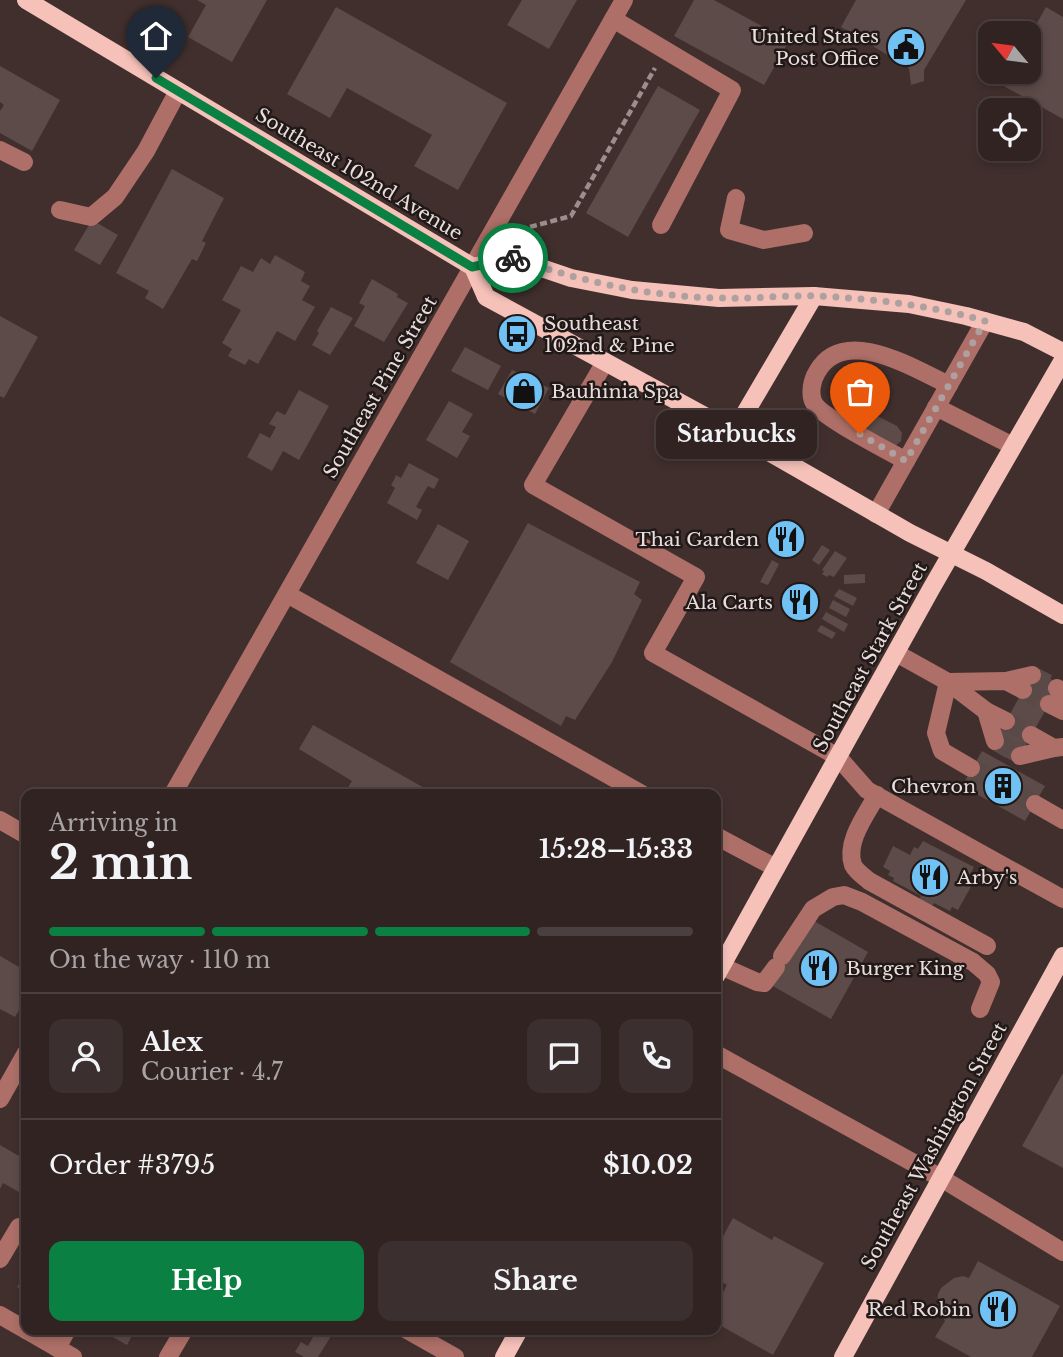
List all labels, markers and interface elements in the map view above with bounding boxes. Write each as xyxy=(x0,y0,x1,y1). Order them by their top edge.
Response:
pin xyxy=(126,6,186,78)
icon: home xyxy=(137,17,175,55)
north arrow xyxy=(978,21,1041,84)
map controls xyxy=(978,21,1041,161)
place label: United States Post Office xyxy=(751,25,879,70)
public building icon: United States Post Office xyxy=(885,26,927,68)
button: locate xyxy=(978,98,1041,161)
street label: Southeast 102nd Avenue xyxy=(251,103,467,245)
courier xyxy=(478,223,548,293)
icon: bike xyxy=(494,239,532,277)
street label: Southeast Pine Street xyxy=(318,291,442,482)
place label: Southeast 102nd & Pine xyxy=(544,312,675,357)
bus stop icon: Southeast 102nd & Pine xyxy=(496,313,538,355)
pin xyxy=(830,362,890,434)
shop icon: Bauhinia Spa xyxy=(503,370,545,412)
icon: bag xyxy=(841,373,879,411)
place label: Bauhinia Spa xyxy=(551,380,680,403)
callout: Starbucks xyxy=(657,410,818,458)
text: Starbucks xyxy=(677,420,796,448)
restaurant icon: Thai Garden xyxy=(765,518,807,560)
place label: Thai Garden xyxy=(635,528,759,551)
street label: Southeast Stark Street xyxy=(808,557,932,756)
restaurant icon: Ala Carts xyxy=(779,581,821,623)
place label: Ala Carts xyxy=(685,591,773,614)
building icon: Chevron xyxy=(982,765,1024,807)
place label: Chevron xyxy=(891,775,976,798)
text: Arriving in xyxy=(49,809,178,837)
text: 15:28–15:33 xyxy=(539,833,693,865)
text: 2 min xyxy=(49,834,192,891)
restaurant icon: Arby's xyxy=(909,856,951,898)
place label: Arby's xyxy=(956,866,1017,889)
text: On the way · 110 m xyxy=(49,946,270,974)
restaurant icon: Burger King xyxy=(798,947,840,989)
place label: Burger King xyxy=(846,957,965,980)
street label: Southeast Washington Street xyxy=(856,1018,1012,1273)
button: person xyxy=(49,1019,123,1093)
button: chat xyxy=(527,1019,601,1093)
button: phone xyxy=(619,1019,693,1093)
text: Alex xyxy=(141,1026,203,1058)
text: Courier · 4.7 xyxy=(141,1058,283,1086)
text: Order #3795 xyxy=(49,1149,215,1181)
text: $10.02 xyxy=(603,1149,693,1181)
button: Help xyxy=(49,1241,364,1321)
button: Share xyxy=(378,1241,693,1321)
restaurant icon: Red Robin xyxy=(977,1288,1019,1330)
place label: Red Robin xyxy=(868,1298,971,1321)

